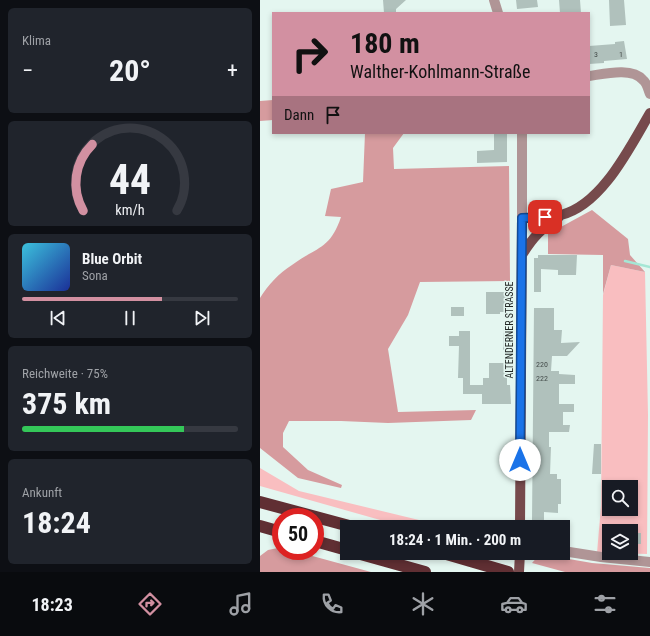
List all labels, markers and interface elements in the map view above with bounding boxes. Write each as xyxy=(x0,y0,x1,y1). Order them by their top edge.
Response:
text: 180 m xyxy=(350,27,420,60)
icon: right xyxy=(284,28,336,80)
text: Klima xyxy=(22,33,51,48)
house number: 3 xyxy=(594,50,598,59)
house number: 1 xyxy=(619,50,623,59)
text: 20° xyxy=(109,53,151,88)
text: − xyxy=(22,58,33,83)
text: + xyxy=(227,58,238,83)
text: Walther-Kohlmann-Straße xyxy=(350,61,530,82)
icon: arrive xyxy=(322,104,344,126)
text: Dann xyxy=(284,106,314,124)
text: 44 xyxy=(109,155,151,204)
pin xyxy=(528,200,562,234)
text: km/h xyxy=(115,202,145,218)
icon: arrive xyxy=(534,206,556,228)
text: Blue Orbit xyxy=(82,250,142,268)
text: Sona xyxy=(82,268,108,283)
street label: ALTENDERNER STRASSE xyxy=(504,281,515,379)
icon: previous xyxy=(47,307,69,329)
icon: pause xyxy=(119,307,141,329)
icon: next xyxy=(191,307,213,329)
house number: 220 xyxy=(536,360,548,369)
text: Reichweite · 75% xyxy=(22,366,108,381)
house number: 222 xyxy=(536,374,548,383)
text: 375 km xyxy=(22,386,111,421)
position arrow xyxy=(499,439,541,481)
map controls xyxy=(602,480,638,560)
button: search xyxy=(602,480,638,516)
text: Ankunft xyxy=(22,485,62,500)
text: 18:24 xyxy=(22,505,91,540)
speed limit sign: 50 xyxy=(272,508,324,560)
button: layers xyxy=(602,524,638,560)
text: 18:24 · 1 Min. · 200 m xyxy=(389,531,521,549)
icon: directions xyxy=(136,590,164,618)
icon: music xyxy=(227,590,255,618)
icon: phone xyxy=(318,590,346,618)
icon: climate xyxy=(409,590,437,618)
icon: car xyxy=(500,590,528,618)
icon: filters xyxy=(591,590,619,618)
text: 18:23 xyxy=(31,594,73,615)

